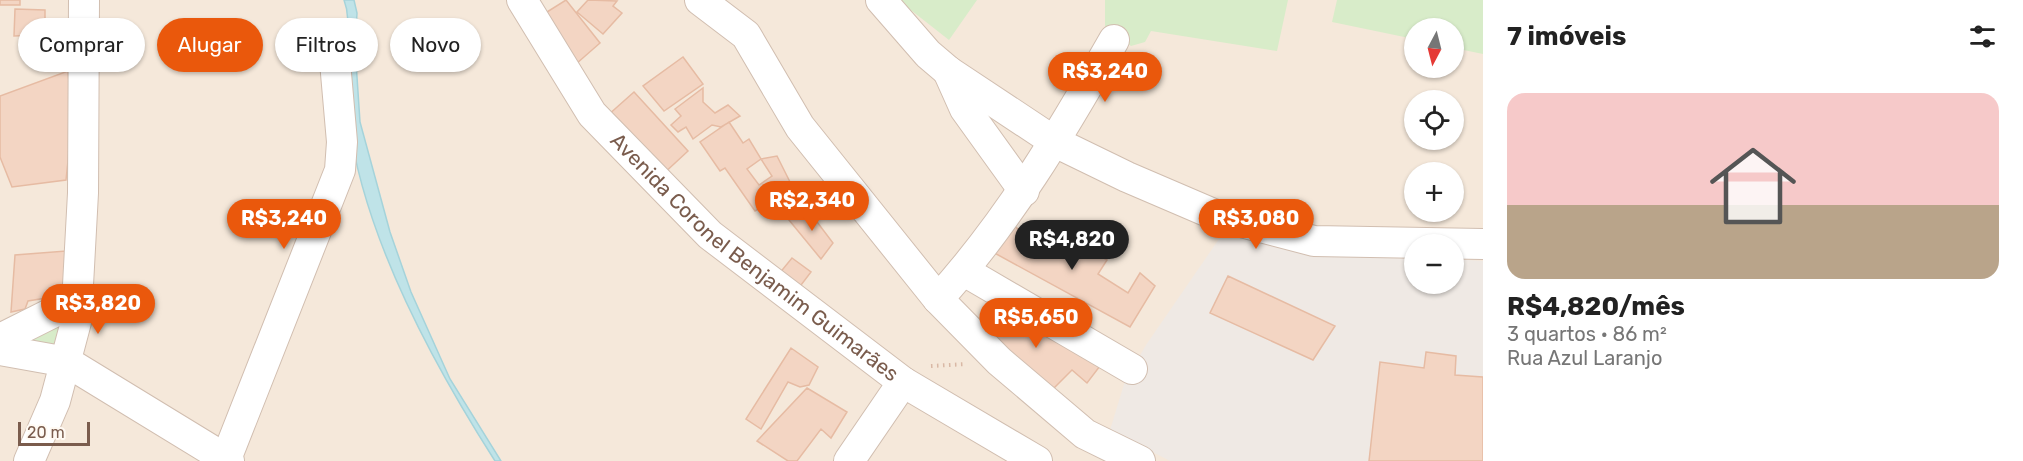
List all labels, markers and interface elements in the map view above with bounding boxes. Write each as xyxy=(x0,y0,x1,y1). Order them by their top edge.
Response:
chip: Comprar xyxy=(18,18,145,72)
chip: Alugar xyxy=(157,18,263,72)
chip: Filtros xyxy=(275,18,378,72)
chip: Novo xyxy=(390,18,481,72)
north arrow xyxy=(1404,18,1464,78)
map controls xyxy=(1404,18,1464,294)
icon: filters xyxy=(1966,20,1999,53)
text: 7 imóveis xyxy=(1507,21,1626,52)
pin: R$3,240 xyxy=(1050,52,1160,103)
text: R$3,240 xyxy=(1062,59,1148,83)
button: locate xyxy=(1404,90,1464,150)
street label: Avenida Coronel Benjamim Guimarães xyxy=(605,127,904,386)
icon: home xyxy=(1699,132,1807,240)
button: + xyxy=(1404,162,1464,222)
pin: R$2,340 xyxy=(757,181,867,232)
text: R$2,340 xyxy=(769,188,855,212)
pin: R$3,240 xyxy=(229,199,339,250)
pin: R$3,080 xyxy=(1201,199,1311,250)
text: R$3,240 xyxy=(241,206,327,230)
text: R$3,080 xyxy=(1213,206,1299,230)
pin: R$4,820 xyxy=(1017,220,1127,271)
text: R$4,820 xyxy=(1029,227,1115,251)
button: − xyxy=(1404,234,1464,294)
pin: R$3,820 xyxy=(43,284,153,335)
text: R$3,820 xyxy=(55,291,141,315)
text: R$4,820/mês xyxy=(1507,291,1685,322)
pin: R$5,650 xyxy=(981,298,1091,349)
text: R$5,650 xyxy=(993,305,1079,329)
text: 3 quartos · 86 m² xyxy=(1507,322,1667,346)
text: Rua Azul Laranjo xyxy=(1507,346,1662,370)
scale bar xyxy=(18,419,90,446)
text: 20 m xyxy=(27,423,65,442)

